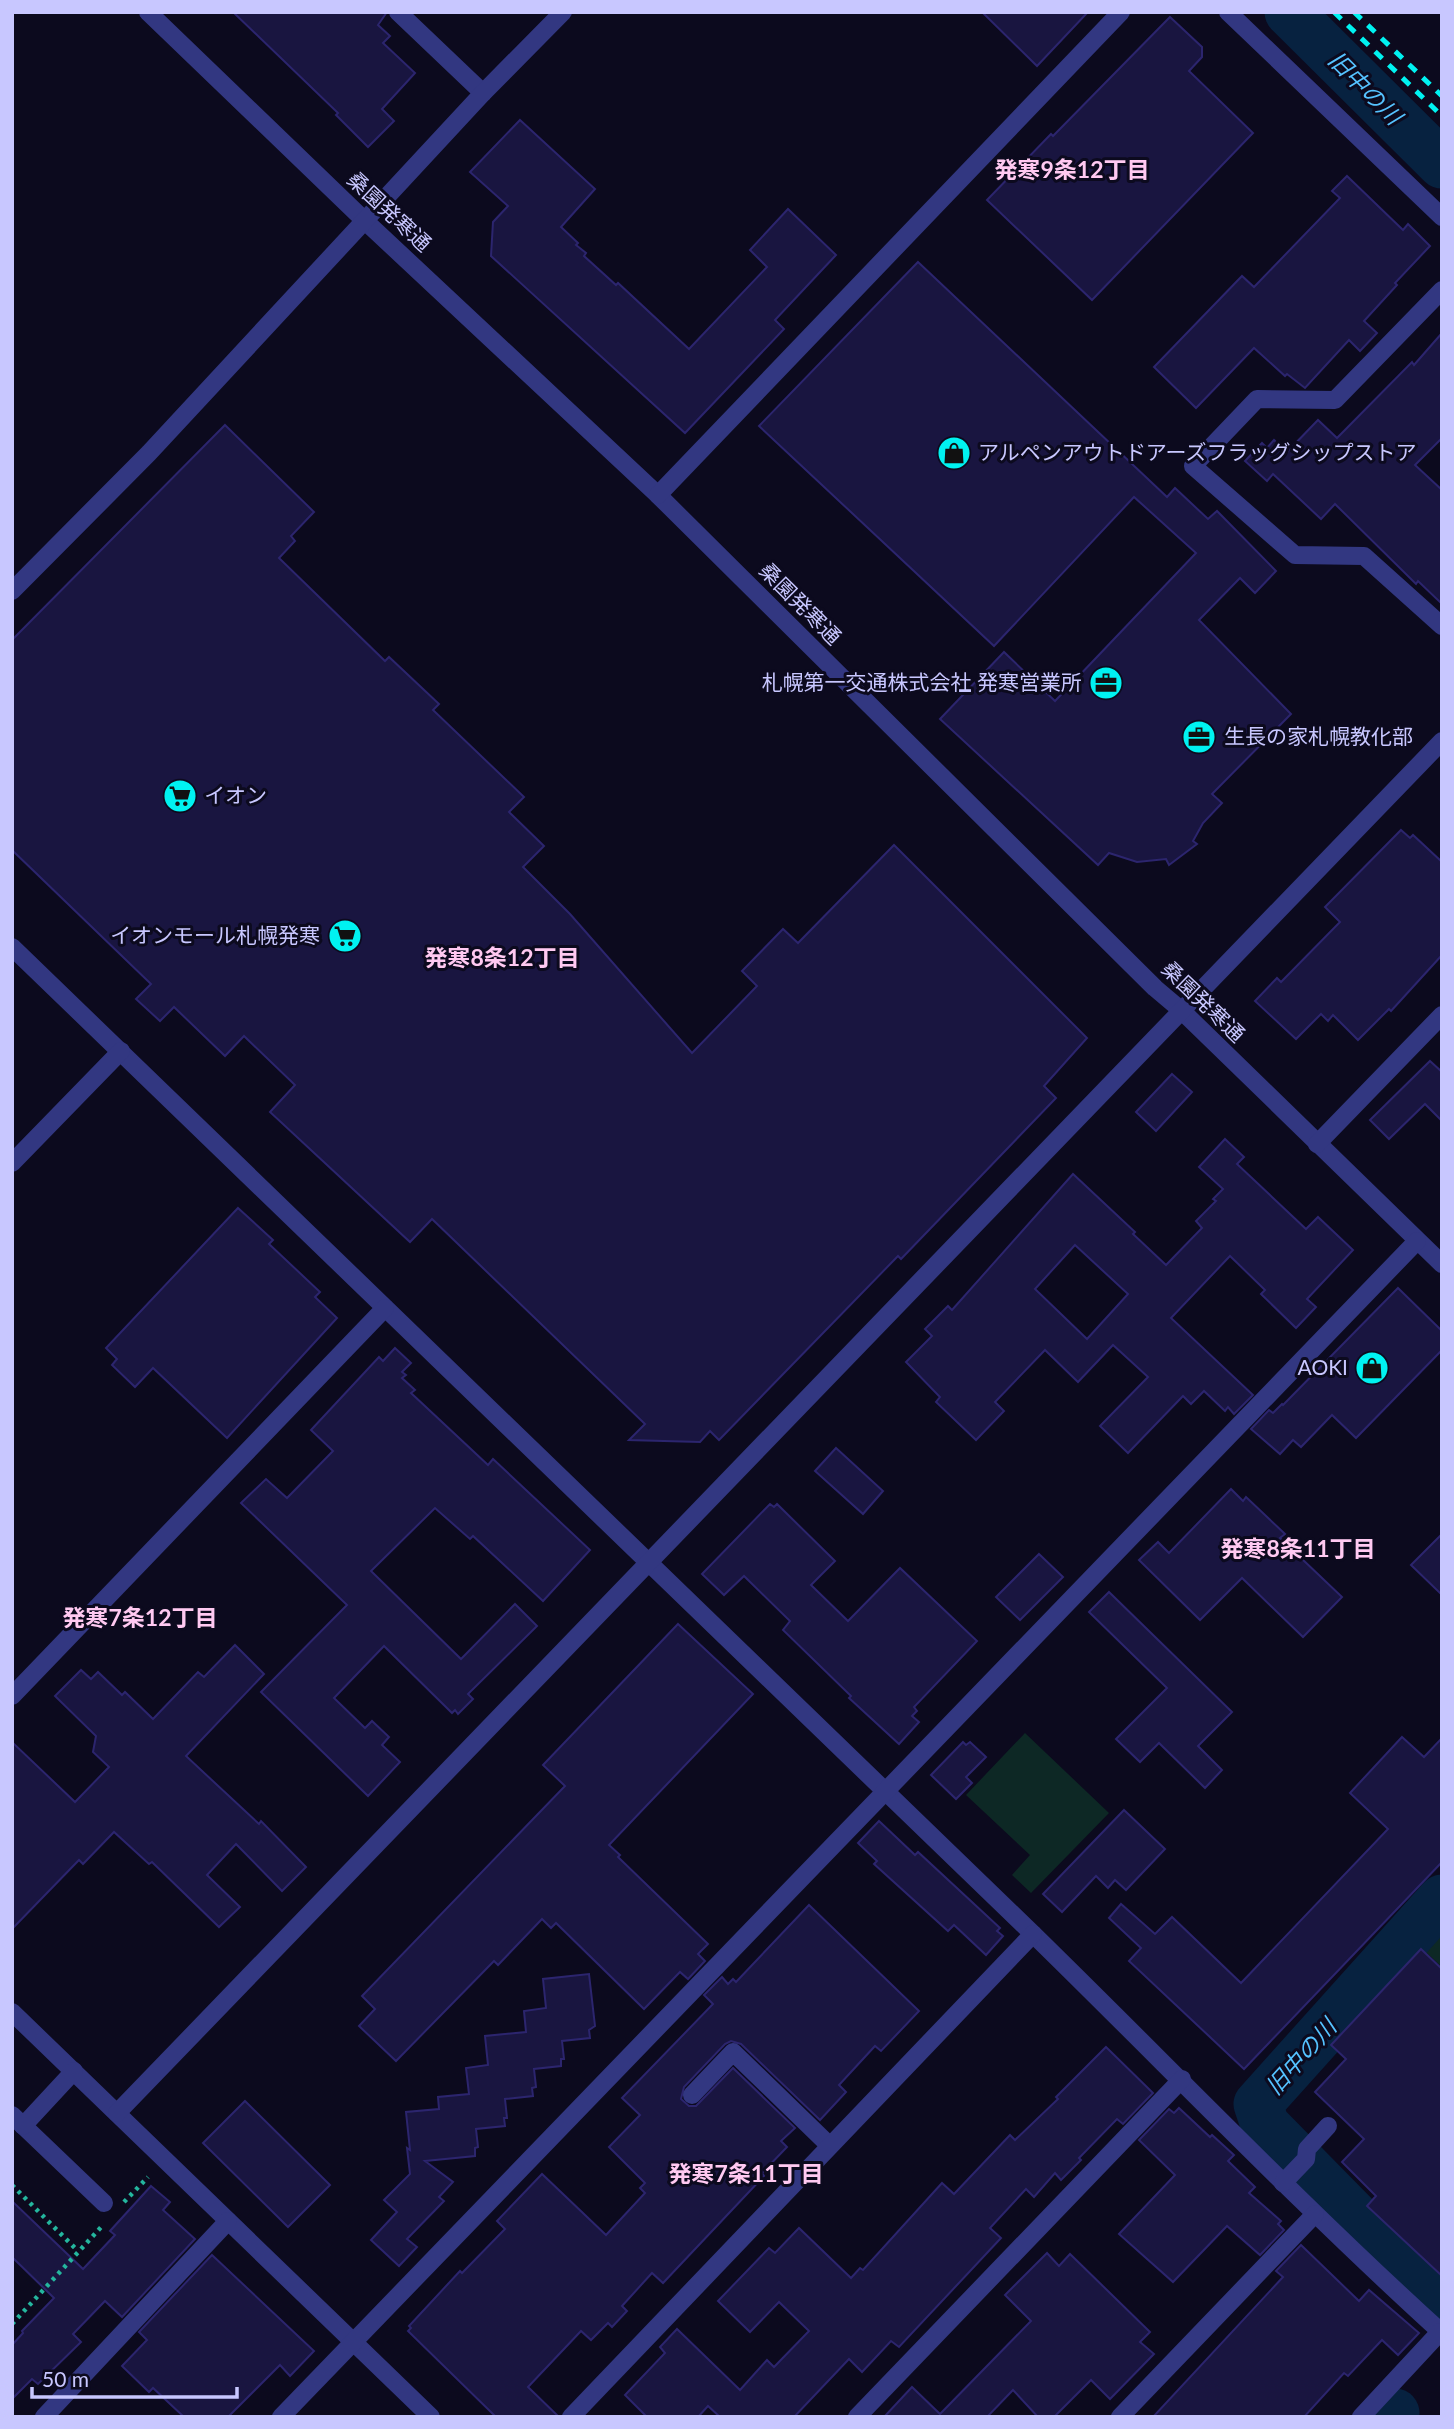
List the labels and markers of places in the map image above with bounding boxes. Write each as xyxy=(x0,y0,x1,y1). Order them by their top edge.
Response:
shop icon: アルペンアウトドアーズフラッグシップストア xyxy=(935,434,973,472)
place label: アルペンアウトドアーズフラッグシップストア xyxy=(978,439,1416,464)
office icon: 札幌第一交通株式会社 発寒営業所 xyxy=(1087,664,1125,702)
place label: 札幌第一交通株式会社 発寒営業所 xyxy=(762,669,1082,694)
office icon: 生長の家札幌教化部 xyxy=(1180,718,1218,756)
place label: 生長の家札幌教化部 xyxy=(1224,723,1413,748)
supermarket icon: イオン xyxy=(161,777,199,815)
place label: イオン xyxy=(204,782,267,807)
supermarket icon: イオンモール札幌発寒 xyxy=(326,917,364,955)
place label: イオンモール札幌発寒 xyxy=(110,922,320,947)
shop icon: AOKI xyxy=(1353,1349,1391,1387)
place label: AOKI xyxy=(1298,1354,1348,1379)

